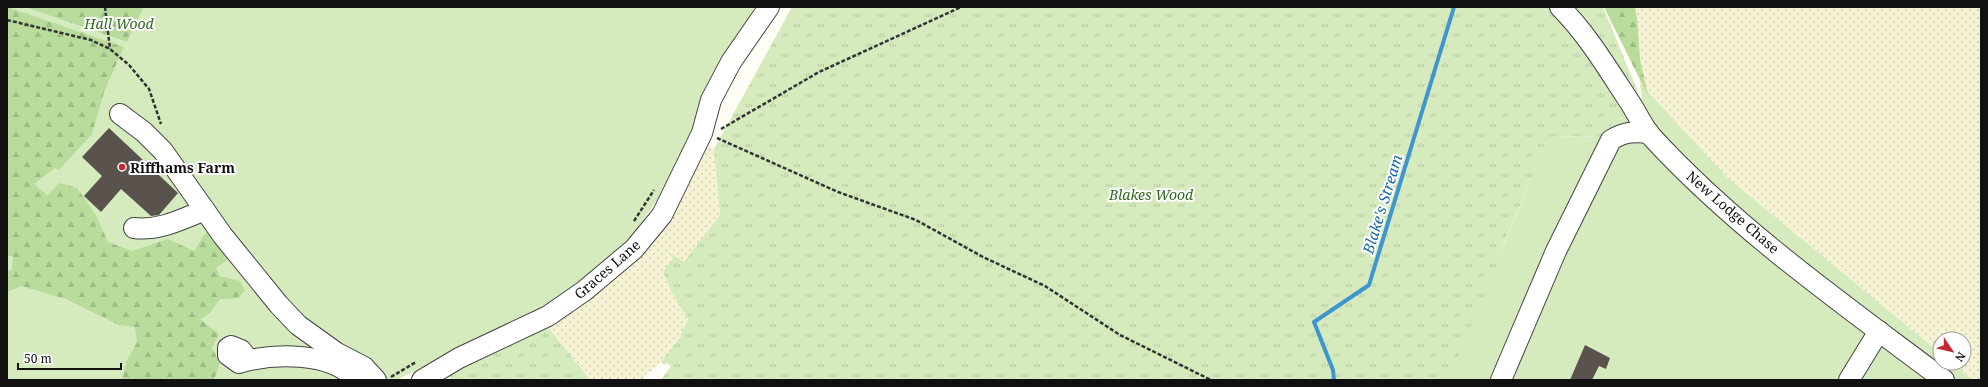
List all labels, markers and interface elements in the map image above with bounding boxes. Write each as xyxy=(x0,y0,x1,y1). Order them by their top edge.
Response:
park label: Hall Wood xyxy=(83,14,155,33)
water label: Blake's Stream xyxy=(1357,151,1407,257)
place label: Riffhams Farm xyxy=(130,158,235,177)
marker: Riffhams Farm xyxy=(117,162,127,172)
street label: New Lodge Chase xyxy=(1683,166,1783,258)
park label: Blakes Wood xyxy=(1108,185,1194,204)
street label: Graces Lane xyxy=(570,235,644,303)
north arrow xyxy=(1932,331,1972,371)
scale bar xyxy=(18,345,121,371)
text: N xyxy=(1952,349,1969,365)
text: 50 m xyxy=(24,350,52,367)

